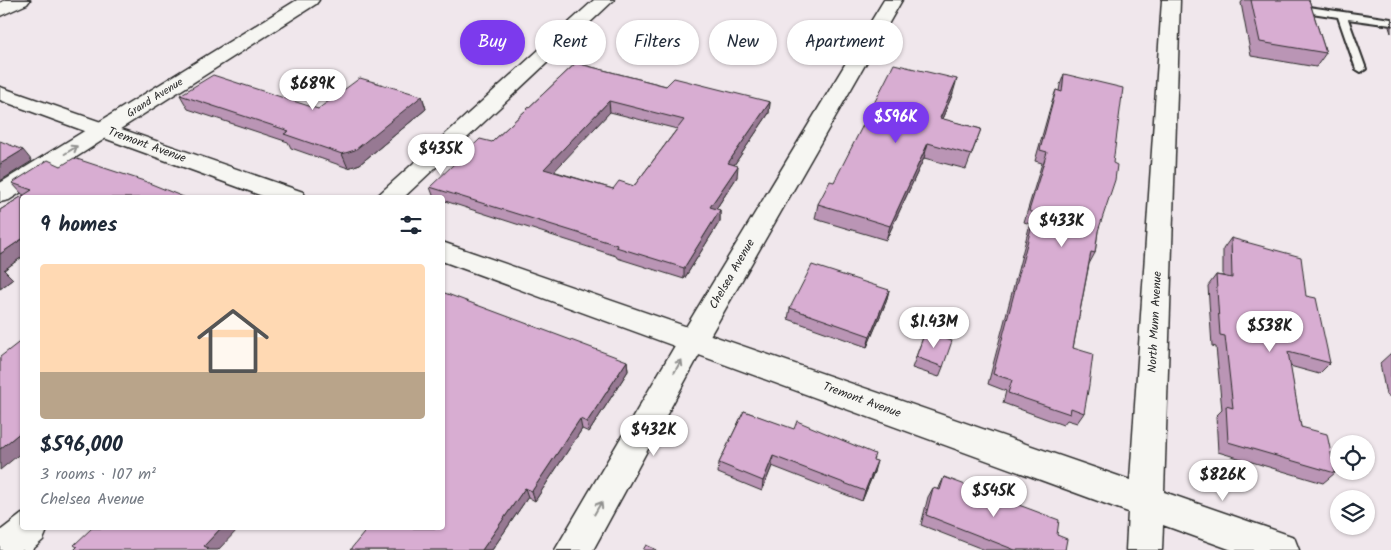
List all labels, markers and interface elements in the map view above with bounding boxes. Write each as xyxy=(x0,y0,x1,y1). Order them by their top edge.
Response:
chip: Buy xyxy=(460,20,525,65)
chip: Rent xyxy=(535,20,606,65)
chip: Filters xyxy=(616,20,699,65)
chip: New xyxy=(709,20,777,65)
chip: Apartment xyxy=(787,20,903,65)
pin: $689K xyxy=(278,68,348,111)
text: $689K xyxy=(290,72,336,97)
street label: Grand Avenue xyxy=(123,73,187,123)
pin: $596K xyxy=(861,102,931,144)
text: $596K xyxy=(874,105,918,130)
street label: Tremont Avenue xyxy=(105,122,189,168)
pin: $435K xyxy=(406,134,476,176)
text: $435K xyxy=(419,137,463,162)
one-way arrow xyxy=(64,145,78,155)
pin: $433K xyxy=(1027,206,1097,248)
text: 9 homes xyxy=(40,209,117,242)
text: $433K xyxy=(1039,209,1085,234)
icon: filters xyxy=(397,211,425,239)
street label: Chelsea Avenue xyxy=(704,235,760,313)
street label: North Munn Avenue xyxy=(1143,270,1167,373)
icon: home xyxy=(188,296,278,386)
pin: $1.43M xyxy=(893,306,975,349)
text: $1.43M xyxy=(910,310,958,335)
pin: $538K xyxy=(1235,310,1305,353)
text: $538K xyxy=(1247,314,1293,339)
one-way arrow xyxy=(673,359,683,374)
street label: Tremont Avenue xyxy=(820,377,904,423)
pin: $432K xyxy=(619,414,689,457)
text: $432K xyxy=(631,418,677,443)
text: $596,000 xyxy=(40,429,123,462)
map controls xyxy=(1330,435,1375,535)
button: locate xyxy=(1330,435,1375,480)
pin: $826K xyxy=(1188,460,1258,502)
text: 3 rooms · 107 m² xyxy=(40,462,156,487)
text: $826K xyxy=(1200,463,1246,488)
pin: $545K xyxy=(959,476,1029,518)
text: $545K xyxy=(972,479,1016,504)
text: Chelsea Avenue xyxy=(40,487,144,512)
button: layers xyxy=(1330,490,1375,535)
one-way arrow xyxy=(593,501,603,515)

